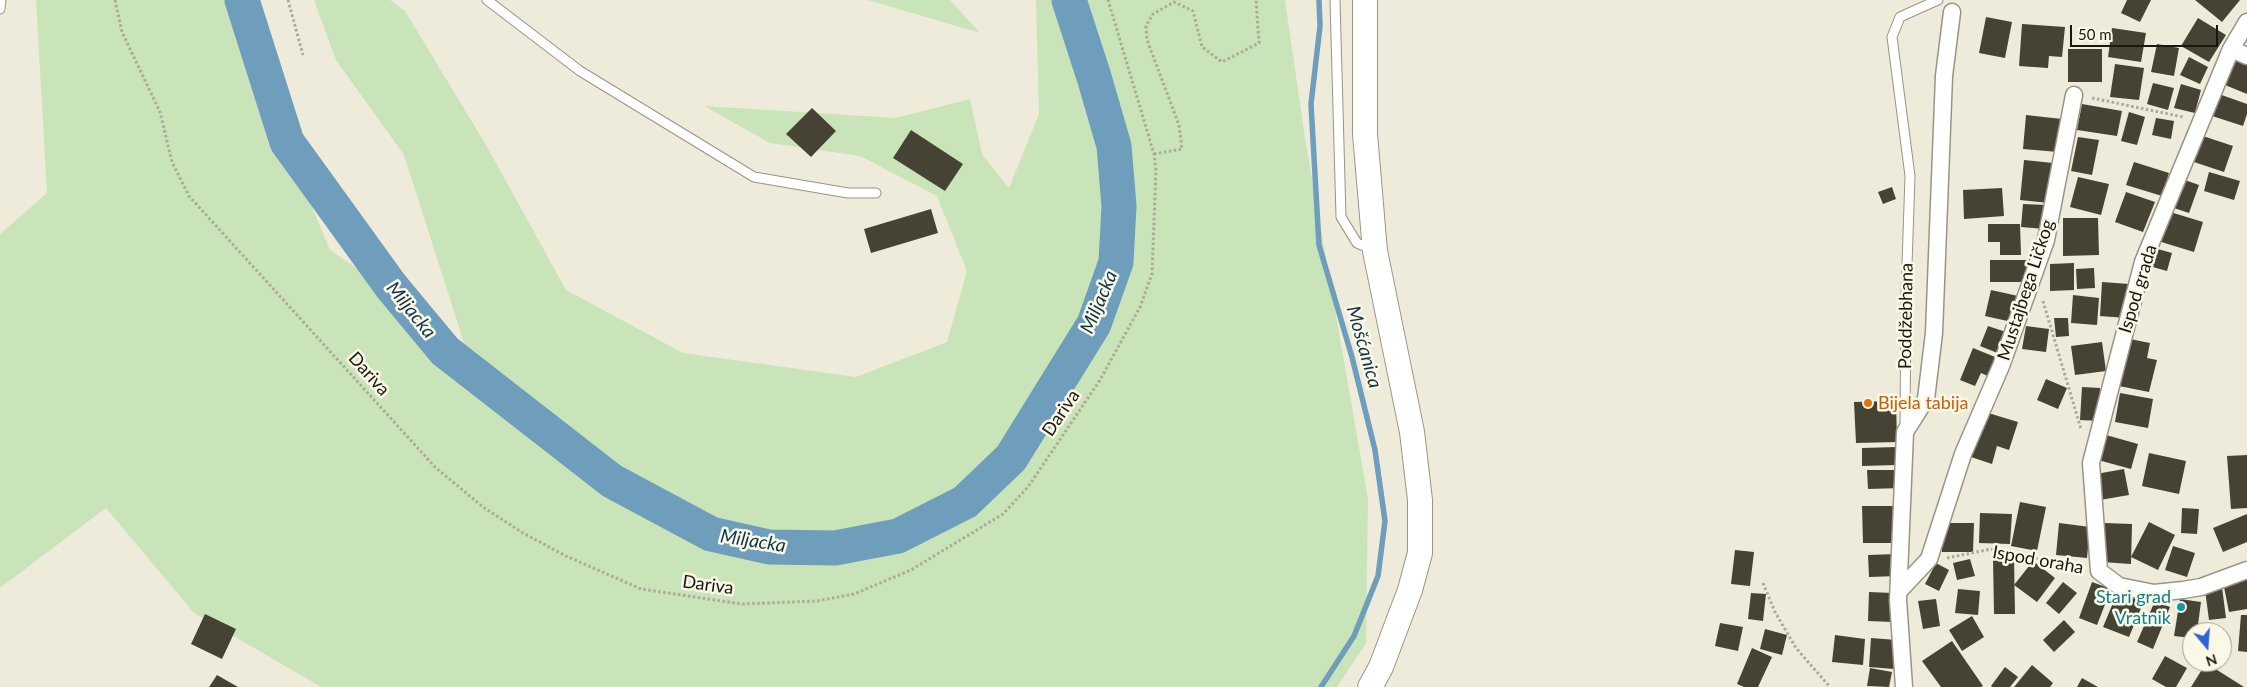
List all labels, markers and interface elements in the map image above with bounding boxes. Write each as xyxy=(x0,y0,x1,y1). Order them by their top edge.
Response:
scale bar xyxy=(2072,15,2220,47)
text: 50 m xyxy=(2078,25,2112,43)
street label: Mustajbega Ličkog xyxy=(1993,217,2059,363)
street label: Ispod grada xyxy=(2114,242,2162,336)
street label: Poddžebhana xyxy=(1894,263,1918,369)
water label: Miljacka xyxy=(1076,267,1122,337)
water label: Miljacka xyxy=(381,277,441,343)
water label: Mošćanica xyxy=(1341,303,1387,391)
street label: Dariva xyxy=(344,348,394,400)
street label: Dariva xyxy=(1038,386,1084,440)
place label: Bijela tabija xyxy=(1878,392,1968,414)
marker: Bijela tabija xyxy=(1862,397,1874,409)
water label: Miljacka xyxy=(719,525,787,557)
street label: Ispod oraha xyxy=(1991,541,2085,579)
street label: Dariva xyxy=(681,571,735,599)
place label: Stari grad Vratnik xyxy=(2096,586,2171,628)
marker: Stari grad Vratnik xyxy=(2175,601,2187,613)
north arrow xyxy=(2182,622,2232,672)
text: N xyxy=(2204,651,2219,671)

